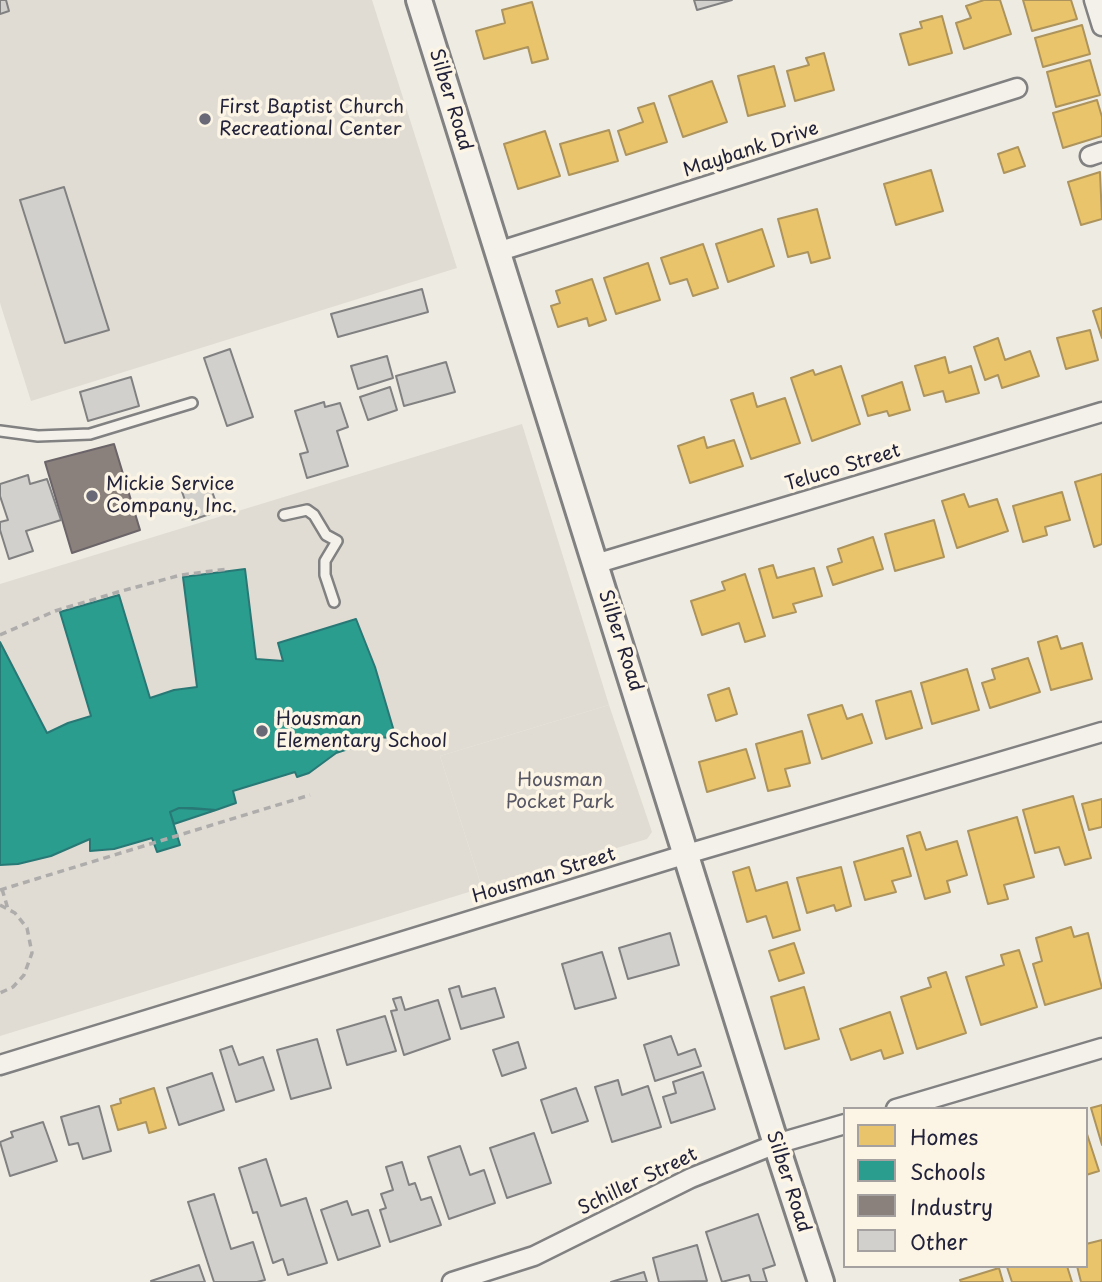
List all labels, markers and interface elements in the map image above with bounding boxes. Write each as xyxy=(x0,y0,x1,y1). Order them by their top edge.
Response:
street label: Silber Road xyxy=(424,46,476,154)
place label: First Baptist Church Recreational Center xyxy=(219,97,404,141)
marker: First Baptist Church Recreational Center xyxy=(197,111,213,127)
street label: Maybank Drive xyxy=(680,117,822,183)
street label: Teluco Street xyxy=(783,440,903,496)
place label: Mickie Service Company, Inc. xyxy=(106,474,237,518)
marker: Mickie Service Company, Inc. xyxy=(84,488,100,504)
street label: Silber Road xyxy=(593,587,647,695)
place label: Housman Elementary School xyxy=(276,709,447,753)
marker: Housman Elementary School xyxy=(254,723,270,739)
park label: Housman Pocket Park xyxy=(506,770,614,814)
street label: Housman Street xyxy=(470,843,618,909)
legend xyxy=(843,1107,1088,1268)
text: Homes xyxy=(910,1120,978,1152)
street label: Silber Road xyxy=(761,1128,815,1236)
street label: Schiller Street xyxy=(575,1143,701,1221)
text: Schools xyxy=(910,1155,986,1187)
text: Industry xyxy=(910,1190,993,1222)
text: Other xyxy=(910,1225,968,1257)

